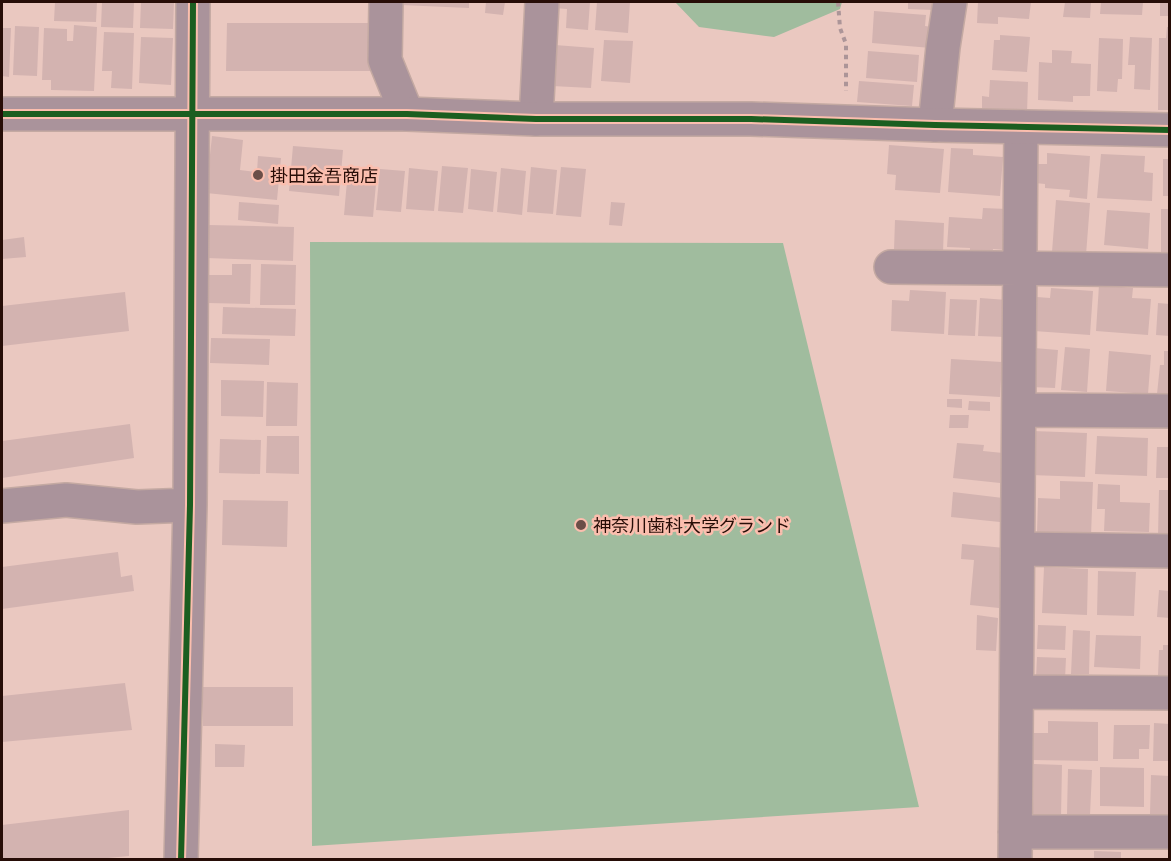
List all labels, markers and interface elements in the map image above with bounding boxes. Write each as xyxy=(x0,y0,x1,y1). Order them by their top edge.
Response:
place label: 掛田金吾商店 xyxy=(270,165,378,186)
marker: 掛田金吾商店 xyxy=(251,168,265,182)
place label: 神奈川歯科大学グランド xyxy=(593,515,791,536)
marker: 神奈川歯科大学グランド xyxy=(574,518,588,532)

